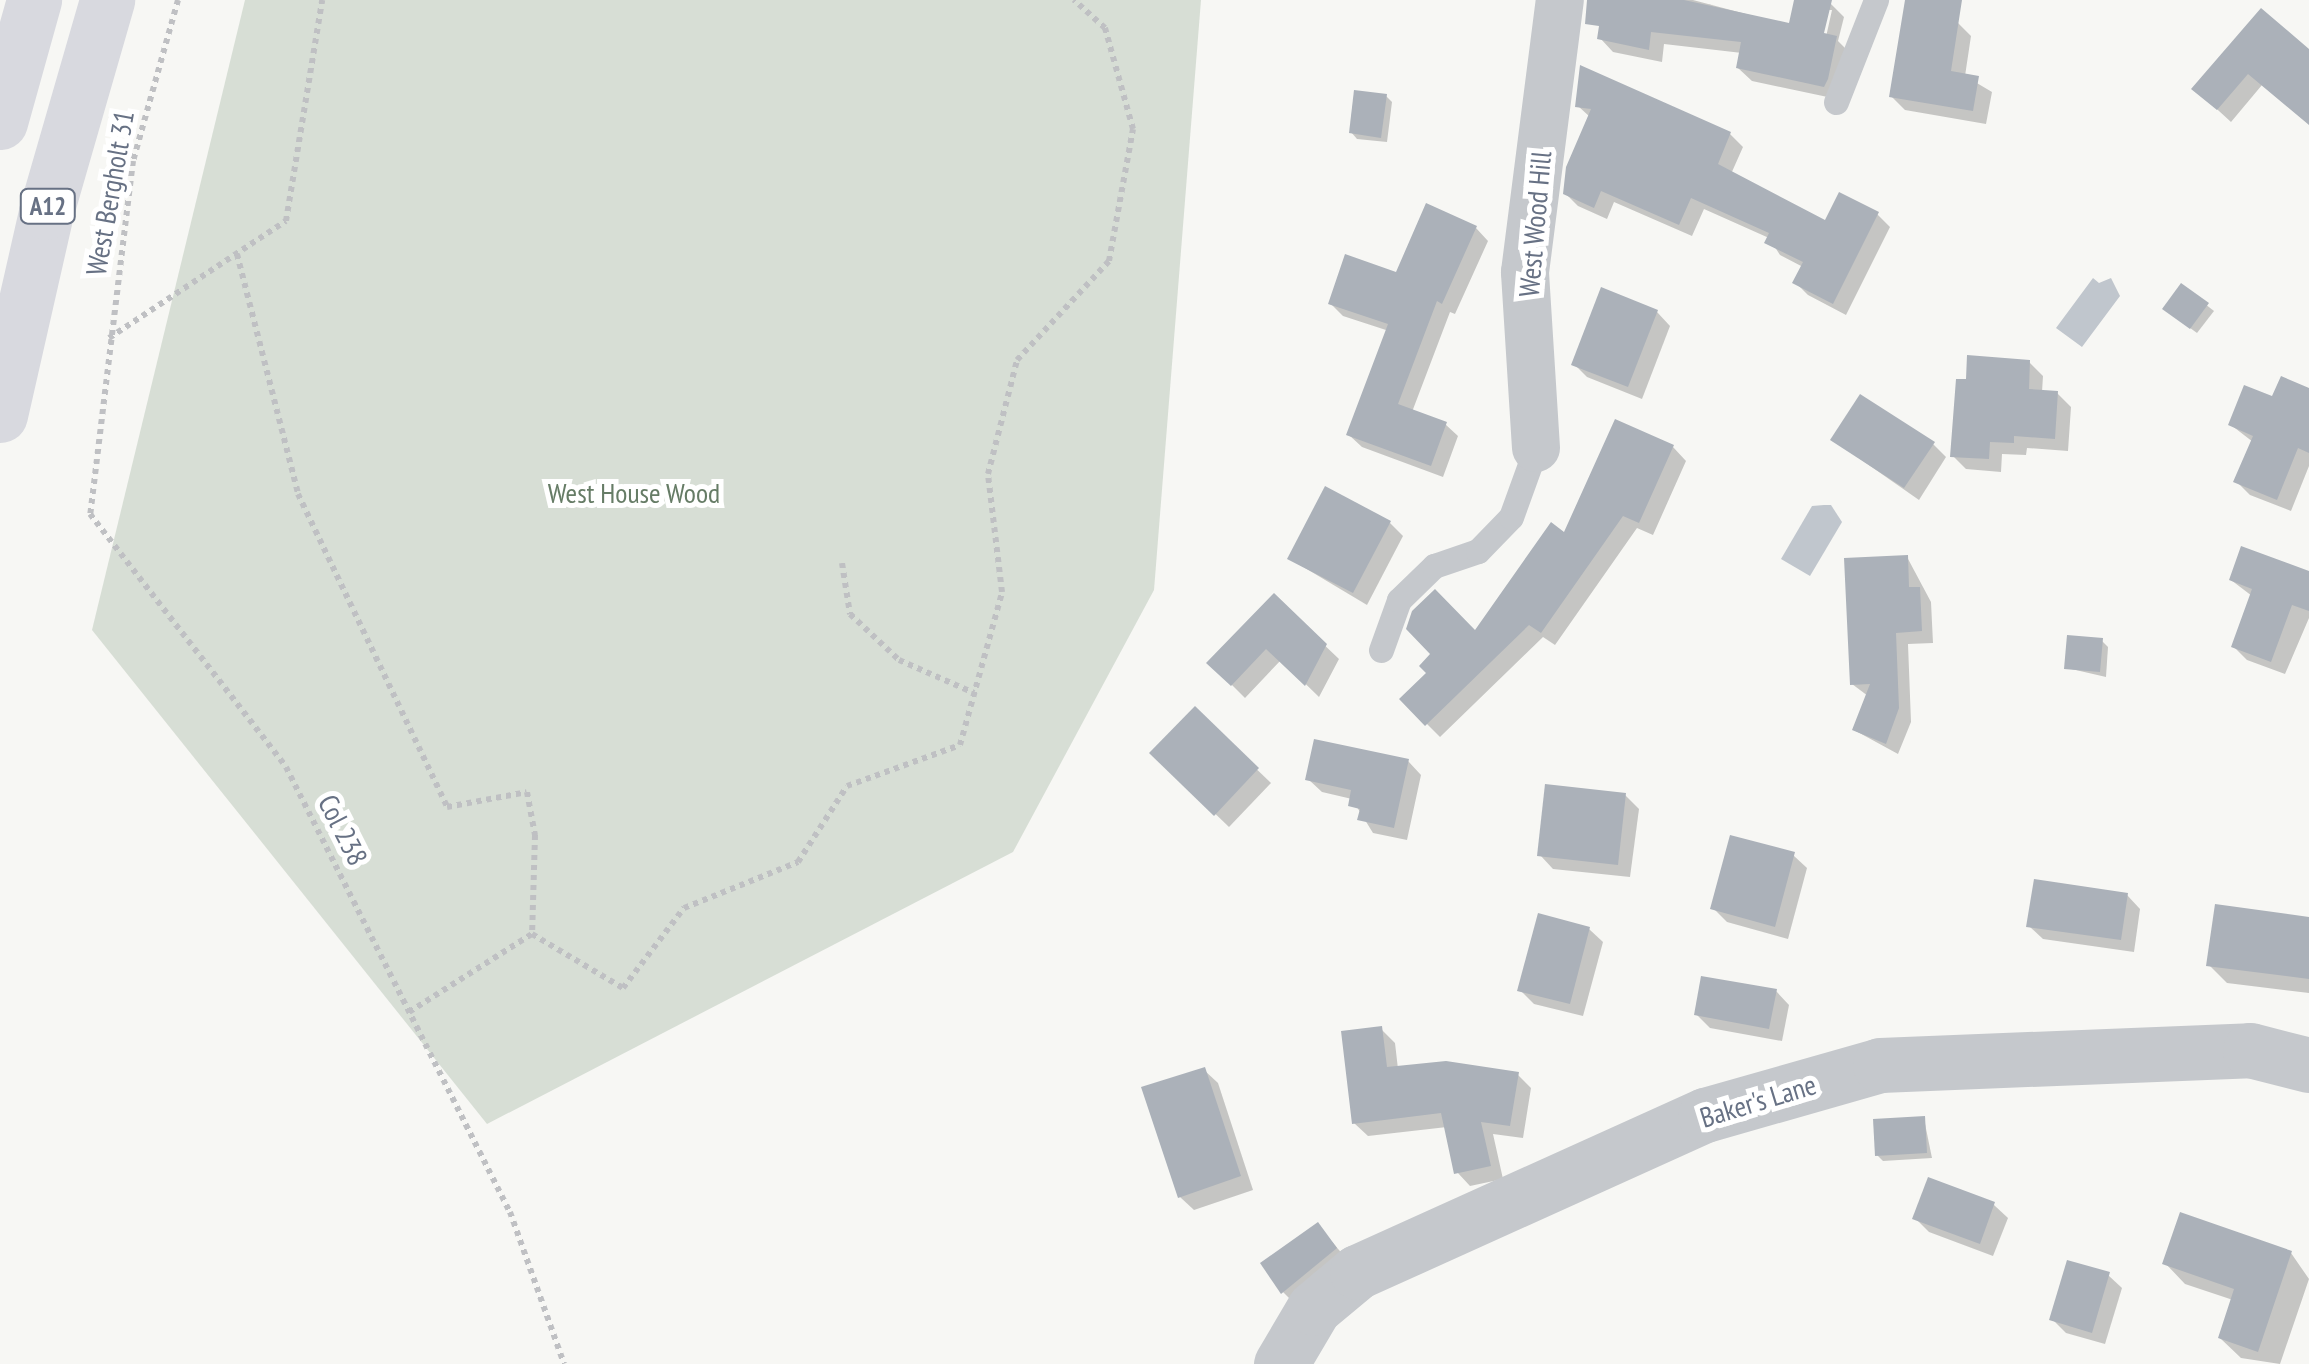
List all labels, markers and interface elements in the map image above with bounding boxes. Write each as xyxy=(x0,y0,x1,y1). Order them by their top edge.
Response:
street label: West Bergholt 31 xyxy=(79,108,141,278)
street label: West Wood Hill xyxy=(1512,149,1558,299)
road number: A12 xyxy=(18,186,78,226)
park label: West House Wood xyxy=(548,476,720,510)
street label: Col 238 xyxy=(311,789,375,871)
street label: Baker's Lane xyxy=(1696,1067,1820,1135)

